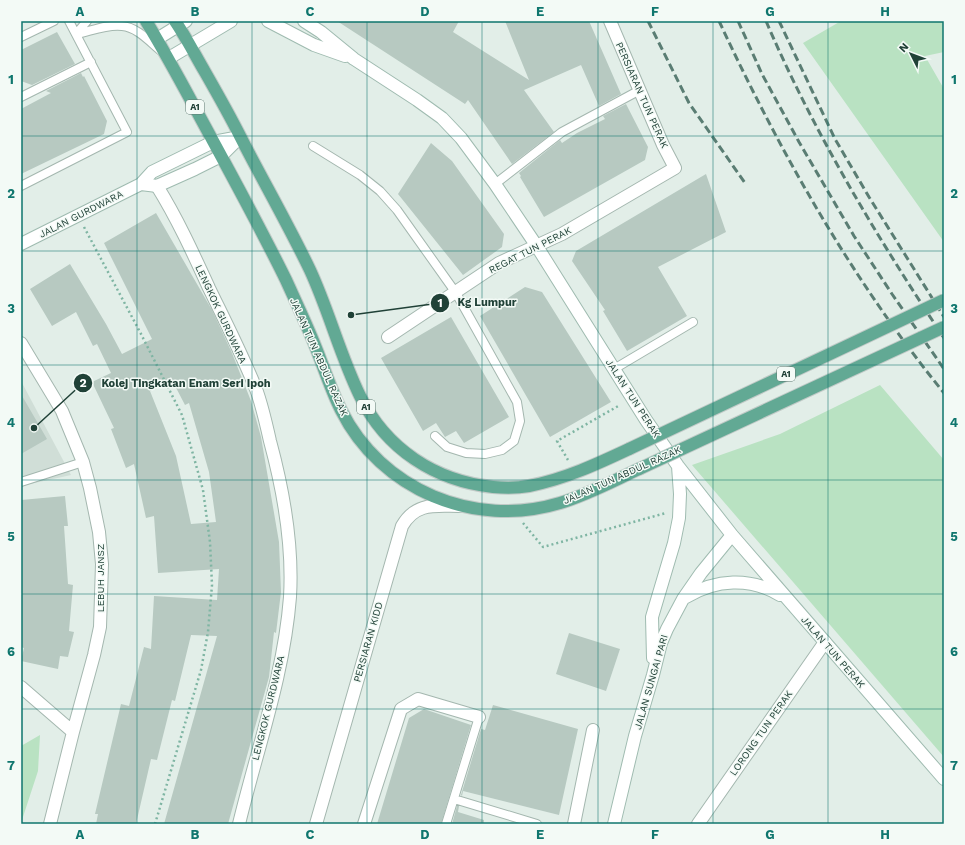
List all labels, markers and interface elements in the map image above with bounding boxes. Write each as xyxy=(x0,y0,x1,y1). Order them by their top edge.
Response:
text: A xyxy=(76,4,85,19)
text: B xyxy=(191,4,200,19)
text: C xyxy=(306,4,315,19)
text: D xyxy=(420,4,430,19)
text: E xyxy=(536,4,544,19)
text: F xyxy=(651,4,659,19)
text: G xyxy=(765,4,775,19)
text: H xyxy=(880,4,890,19)
north arrow xyxy=(891,34,931,74)
street label: PERSIARAN TUN PERAK xyxy=(614,40,671,150)
text: N xyxy=(896,40,911,55)
text: 1 xyxy=(8,72,14,87)
text: 1 xyxy=(951,72,957,87)
road number: A1 xyxy=(186,100,204,114)
text: 2 xyxy=(7,186,15,201)
text: 2 xyxy=(950,186,958,201)
street label: JALAN GURDWARA xyxy=(37,188,125,240)
street label: REGAT TUN PERAK xyxy=(487,224,573,276)
street label: LENGKOK GURDWARA xyxy=(193,263,249,365)
callout: Kg Lumpur xyxy=(430,291,525,314)
street label: JALAN TUN ABDUL RAZAK xyxy=(288,296,350,418)
text: 1 xyxy=(437,296,443,310)
text: Kg Lumpur xyxy=(457,296,517,309)
text: 3 xyxy=(7,301,15,316)
text: 3 xyxy=(950,301,958,316)
street label: JALAN TUN PERAK xyxy=(604,357,663,440)
road number: A1 xyxy=(777,367,795,381)
callout: Kolej Tingkatan Enam Seri Ipoh xyxy=(73,371,279,394)
text: 2 xyxy=(79,376,87,390)
text: Kolej Tingkatan Enam Seri Ipoh xyxy=(101,377,271,390)
road number: A1 xyxy=(357,400,375,414)
text: 4 xyxy=(7,415,16,430)
text: 4 xyxy=(950,415,959,430)
street label: JALAN TUN ABDUL RAZAK xyxy=(561,444,683,506)
text: 5 xyxy=(7,529,15,544)
text: 5 xyxy=(950,529,958,544)
street label: LEBUH JANSZ xyxy=(95,544,106,612)
street label: PERSIARAN KIDD xyxy=(351,601,385,683)
street label: JALAN TUN PERAK xyxy=(799,614,867,690)
street label: JALAN SUNGAI PARI xyxy=(632,633,670,731)
text: 6 xyxy=(7,644,15,659)
text: 6 xyxy=(950,644,958,659)
street label: LENGKOK GURDWARA xyxy=(250,654,286,762)
street label: LORONG TUN PERAK xyxy=(727,688,795,778)
text: 7 xyxy=(7,758,15,773)
text: 7 xyxy=(950,758,958,773)
text: A xyxy=(76,827,85,842)
text: B xyxy=(191,827,200,842)
text: C xyxy=(306,827,315,842)
text: D xyxy=(420,827,430,842)
text: E xyxy=(536,827,544,842)
text: F xyxy=(651,827,659,842)
text: G xyxy=(765,827,775,842)
text: H xyxy=(880,827,890,842)

